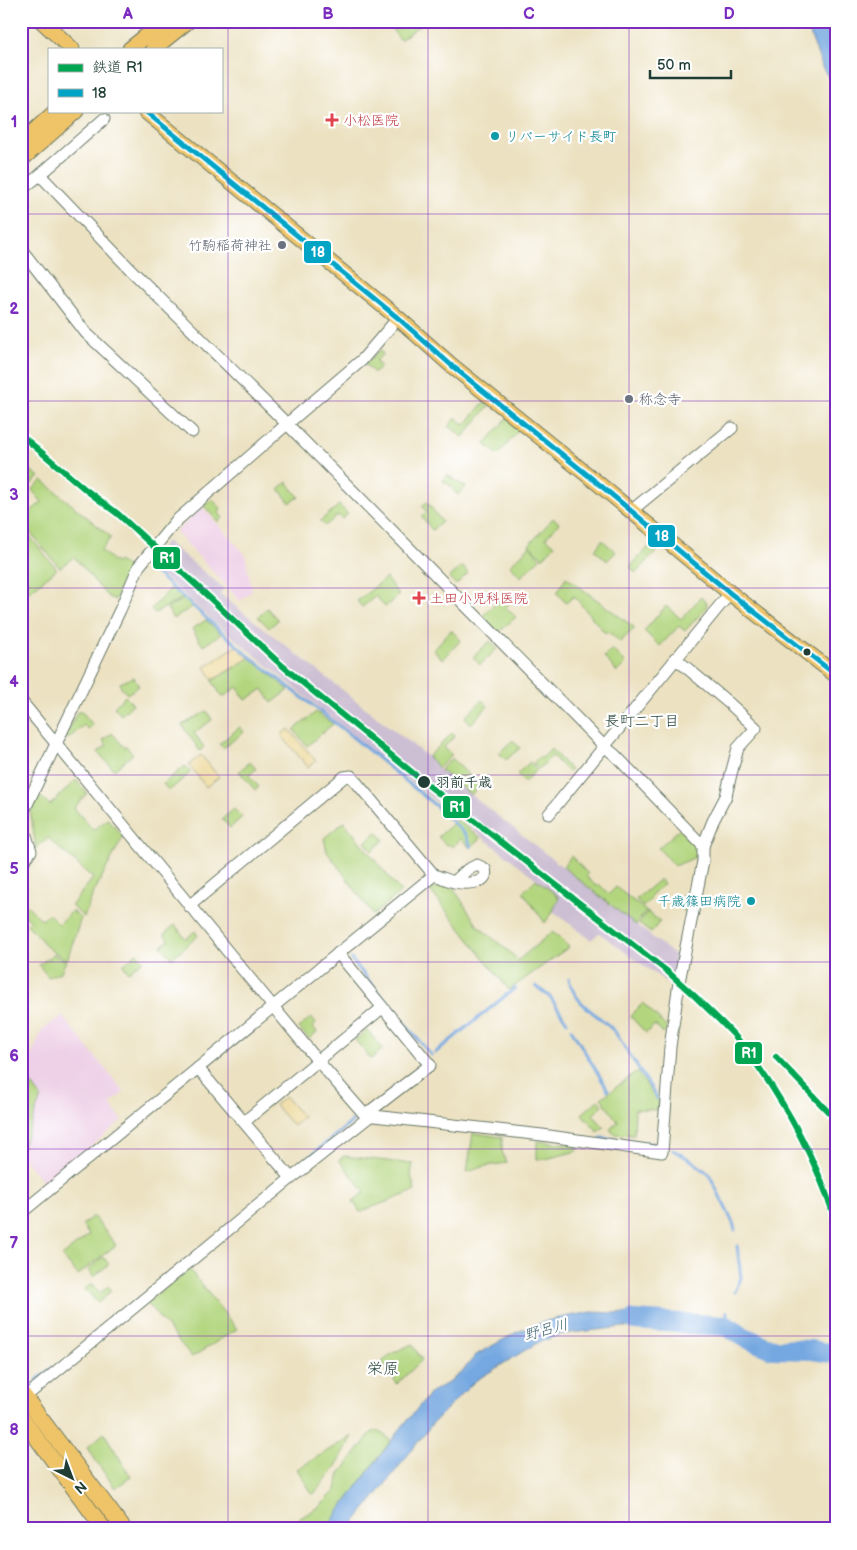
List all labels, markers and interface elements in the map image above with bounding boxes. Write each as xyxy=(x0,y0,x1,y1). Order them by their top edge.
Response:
text: A xyxy=(122,5,133,24)
text: B xyxy=(322,5,334,24)
text: C xyxy=(523,5,535,24)
text: D xyxy=(723,5,735,24)
legend xyxy=(48,48,222,112)
scale bar xyxy=(650,48,731,80)
text: 50 m xyxy=(657,56,691,75)
text: 鉄道 R1 xyxy=(92,58,143,77)
text: 18 xyxy=(92,84,107,103)
place label: 小松医院 xyxy=(343,112,399,129)
text: 1 xyxy=(11,113,17,132)
marker: 小松医院 xyxy=(325,113,339,127)
place label: リバーサイド長町 xyxy=(505,128,617,145)
marker: リバーサイド長町 xyxy=(489,130,501,142)
place label: 竹駒稲荷神社 xyxy=(188,237,272,254)
marker: 竹駒稲荷神社 xyxy=(276,239,288,251)
line badge: 18 xyxy=(303,240,332,264)
text: 18 xyxy=(311,244,325,261)
text: 2 xyxy=(9,300,19,319)
place label: 称念寺 xyxy=(639,391,681,408)
marker: 称念寺 xyxy=(623,393,635,405)
text: 3 xyxy=(9,486,19,505)
line badge: 18 xyxy=(647,524,676,548)
text: 18 xyxy=(655,528,669,545)
line badge: R1 xyxy=(152,546,181,570)
text: R1 xyxy=(159,550,175,567)
place label: 土田小児科医院 xyxy=(430,590,528,607)
marker: 土田小児科医院 xyxy=(412,591,426,605)
unlabelled marker xyxy=(802,647,812,657)
text: 4 xyxy=(9,673,19,692)
district label: 長町二丁目 xyxy=(604,712,680,731)
marker: 羽前千歳 xyxy=(416,774,432,790)
place label: 羽前千歳 xyxy=(436,774,492,791)
line badge: R1 xyxy=(442,795,471,819)
text: R1 xyxy=(449,799,465,816)
text: 5 xyxy=(9,860,19,879)
place label: 千歳篠田病院 xyxy=(657,893,741,910)
marker: 千歳篠田病院 xyxy=(745,895,757,907)
line badge: R1 xyxy=(734,1041,763,1065)
text: R1 xyxy=(741,1045,757,1062)
text: 6 xyxy=(9,1047,19,1066)
text: 7 xyxy=(10,1234,19,1253)
water label: 野呂川 xyxy=(522,1315,570,1345)
district label: 栄原 xyxy=(367,1360,399,1379)
text: 8 xyxy=(9,1421,19,1440)
north arrow xyxy=(48,1452,98,1502)
text: N xyxy=(71,1477,90,1497)

